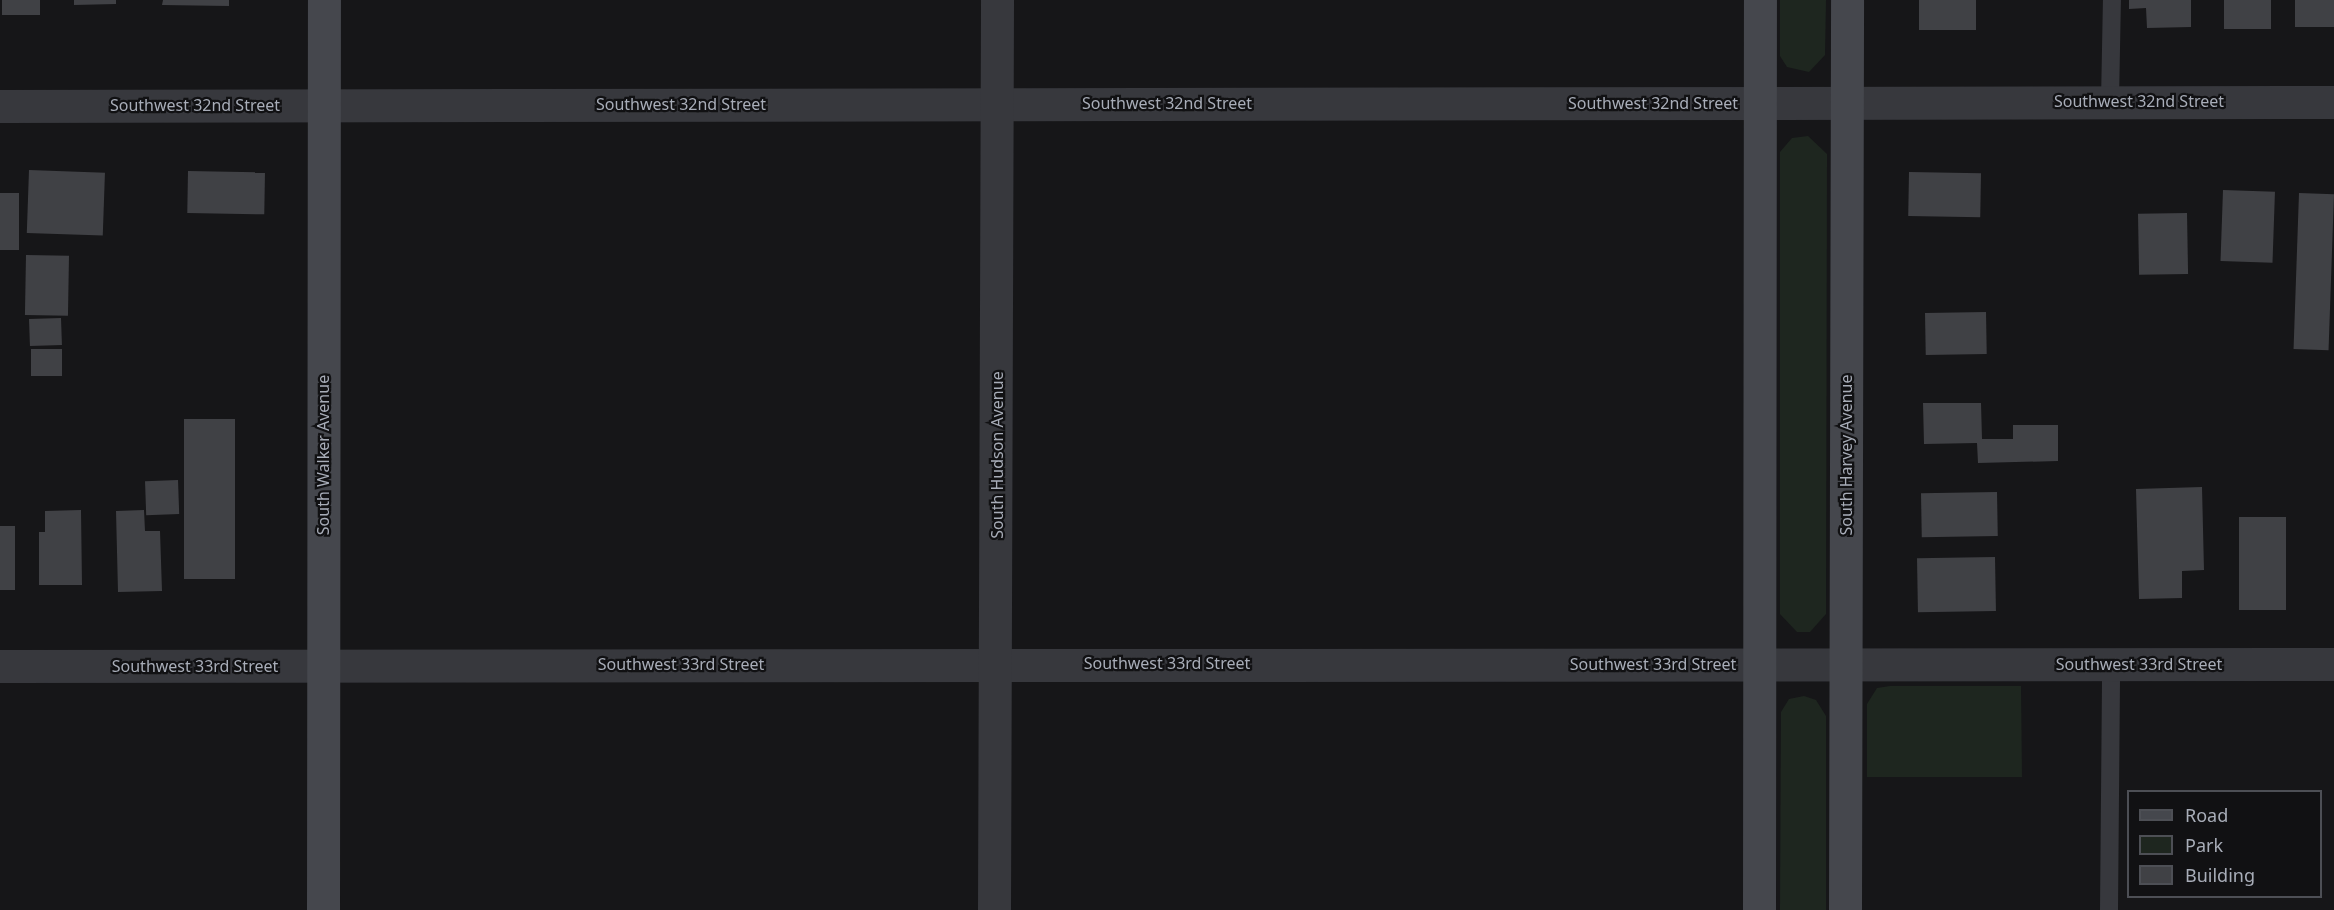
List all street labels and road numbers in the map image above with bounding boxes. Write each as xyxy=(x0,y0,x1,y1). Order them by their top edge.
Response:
street label: Southwest 32nd Street xyxy=(2054,91,2224,111)
street label: Southwest 32nd Street xyxy=(1082,93,1252,113)
street label: Southwest 32nd Street xyxy=(1568,93,1738,113)
street label: Southwest 32nd Street xyxy=(596,94,766,114)
street label: Southwest 32nd Street xyxy=(110,95,280,115)
street label: South Hudson Avenue xyxy=(987,371,1007,539)
street label: South Walker Avenue xyxy=(313,375,333,535)
street label: South Harvey Avenue xyxy=(1836,375,1856,535)
street label: Southwest 33rd Street xyxy=(1084,653,1250,673)
street label: Southwest 33rd Street xyxy=(598,654,764,674)
street label: Southwest 33rd Street xyxy=(1570,654,1736,674)
street label: Southwest 33rd Street xyxy=(2056,654,2222,674)
street label: Southwest 33rd Street xyxy=(112,656,278,676)

